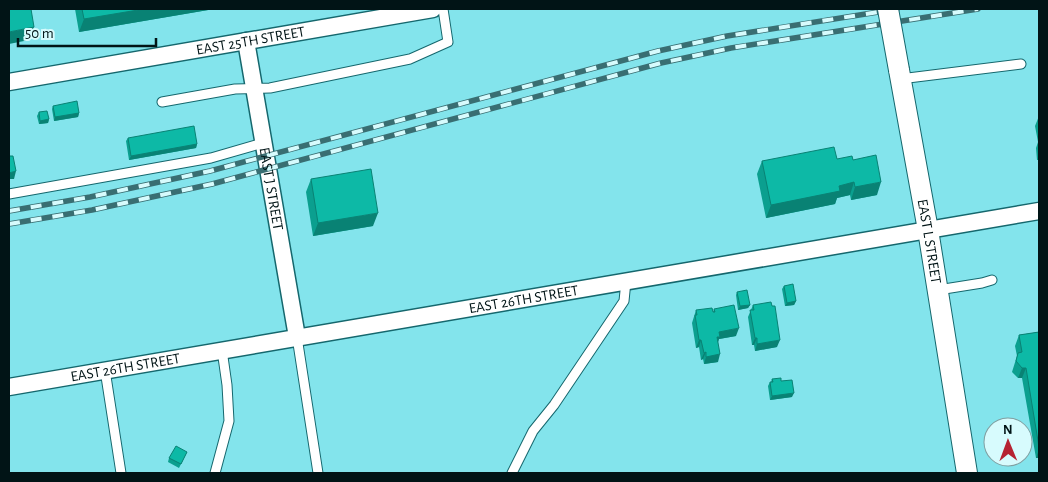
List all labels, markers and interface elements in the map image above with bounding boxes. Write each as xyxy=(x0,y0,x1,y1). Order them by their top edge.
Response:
scale bar xyxy=(18,15,155,47)
street label: EAST 25TH STREET xyxy=(195,24,307,57)
text: 50 m xyxy=(25,26,54,41)
street label: EAST J STREET xyxy=(257,146,286,232)
street label: EAST L STREET xyxy=(915,198,944,285)
street label: EAST 26TH STREET xyxy=(468,282,580,316)
street label: EAST 26TH STREET xyxy=(69,350,182,384)
north arrow xyxy=(983,417,1033,467)
text: N xyxy=(1003,423,1013,437)

